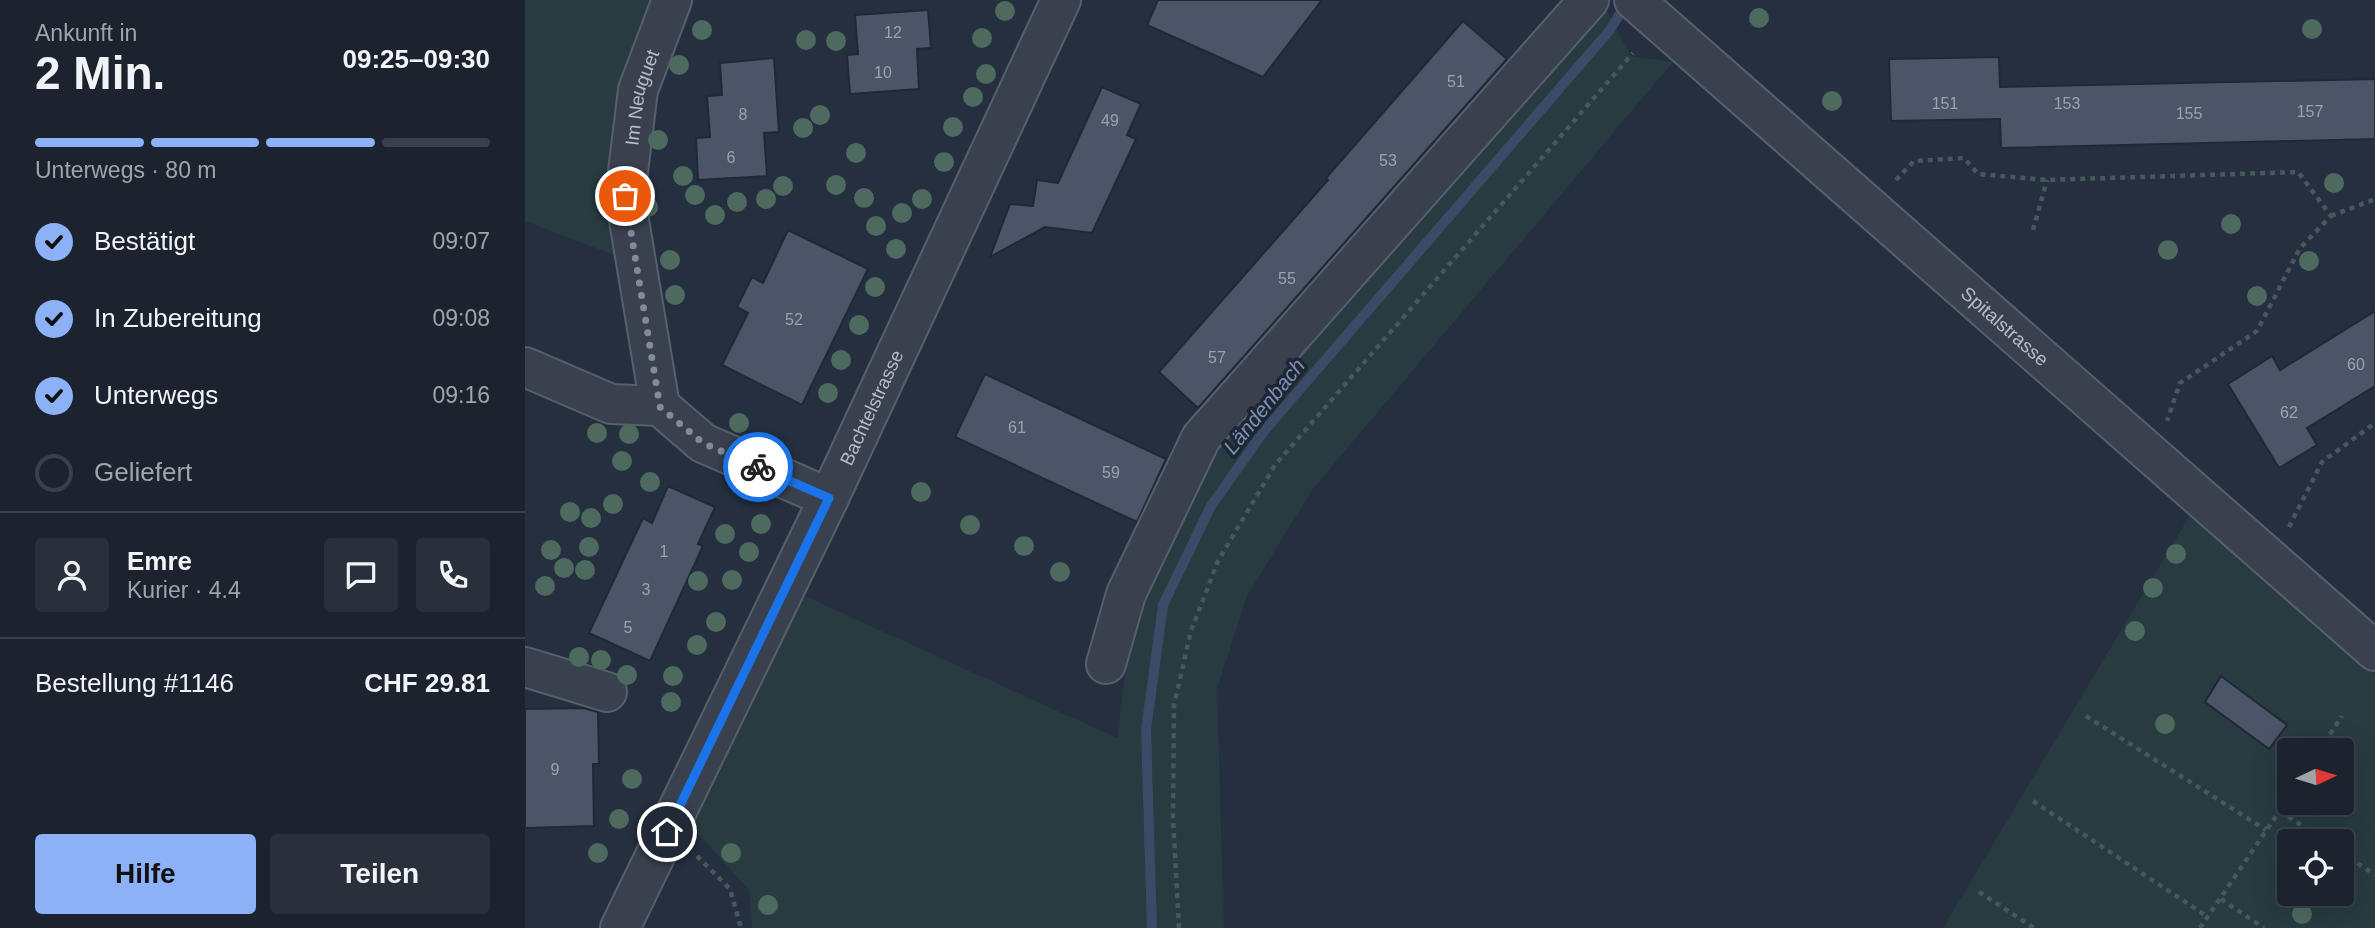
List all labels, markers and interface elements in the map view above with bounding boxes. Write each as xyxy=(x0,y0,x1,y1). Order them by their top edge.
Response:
text: Ankunft in xyxy=(35,20,137,46)
house number: 12 xyxy=(884,24,902,41)
text: 09:25–09:30 xyxy=(343,44,490,74)
street label: Im Neuguet xyxy=(621,46,663,147)
text: 2 Min. xyxy=(35,47,165,99)
house number: 10 xyxy=(874,64,892,81)
house number: 51 xyxy=(1447,73,1465,90)
house number: 151 xyxy=(1932,95,1958,112)
house number: 153 xyxy=(2054,95,2080,112)
house number: 157 xyxy=(2297,103,2323,120)
house number: 155 xyxy=(2176,105,2202,122)
house number: 8 xyxy=(739,106,748,123)
house number: 49 xyxy=(1101,112,1119,129)
house number: 6 xyxy=(727,149,736,166)
house number: 53 xyxy=(1379,152,1397,169)
text: Unterwegs · 80 m xyxy=(35,157,217,183)
pin xyxy=(595,166,655,226)
icon: bag xyxy=(606,177,644,215)
icon: check xyxy=(35,223,73,261)
text: Bestätigt xyxy=(94,226,195,256)
text: 09:07 xyxy=(432,228,490,254)
house number: 55 xyxy=(1278,270,1296,287)
street label: Spitalstrasse xyxy=(1957,282,2053,370)
icon: check xyxy=(35,300,73,338)
text: In Zubereitung xyxy=(94,303,262,333)
text: 09:08 xyxy=(432,305,490,331)
house number: 52 xyxy=(785,311,803,328)
street label: Bachtelstrasse xyxy=(835,346,907,468)
house number: 57 xyxy=(1208,349,1226,366)
water label: Ländenbach xyxy=(1219,354,1309,458)
house number: 60 xyxy=(2347,356,2365,373)
icon: check xyxy=(35,377,73,415)
text: Unterwegs xyxy=(94,380,218,410)
text: 09:16 xyxy=(432,382,490,408)
house number: 62 xyxy=(2280,404,2298,421)
house number: 61 xyxy=(1008,419,1026,436)
courier xyxy=(723,432,793,502)
icon: bike xyxy=(739,448,777,486)
text: Geliefert xyxy=(94,457,192,487)
house number: 59 xyxy=(1102,464,1120,481)
button: person xyxy=(35,538,109,612)
button: chat xyxy=(324,538,398,612)
button: phone xyxy=(416,538,490,612)
house number: 1 xyxy=(660,543,669,560)
text: Emre xyxy=(127,546,192,576)
text: Kurier · 4.4 xyxy=(127,577,241,603)
house number: 3 xyxy=(642,581,651,598)
house number: 5 xyxy=(624,619,633,636)
text: Bestellung #1146 xyxy=(35,668,234,698)
text: CHF 29.81 xyxy=(364,668,490,698)
north arrow xyxy=(2277,738,2354,816)
map controls xyxy=(2277,738,2354,906)
house number: 9 xyxy=(551,761,560,778)
pin xyxy=(637,802,697,862)
icon: home xyxy=(648,813,686,851)
button: locate xyxy=(2277,829,2354,906)
button: Hilfe xyxy=(35,834,256,914)
button: Teilen xyxy=(270,834,490,914)

